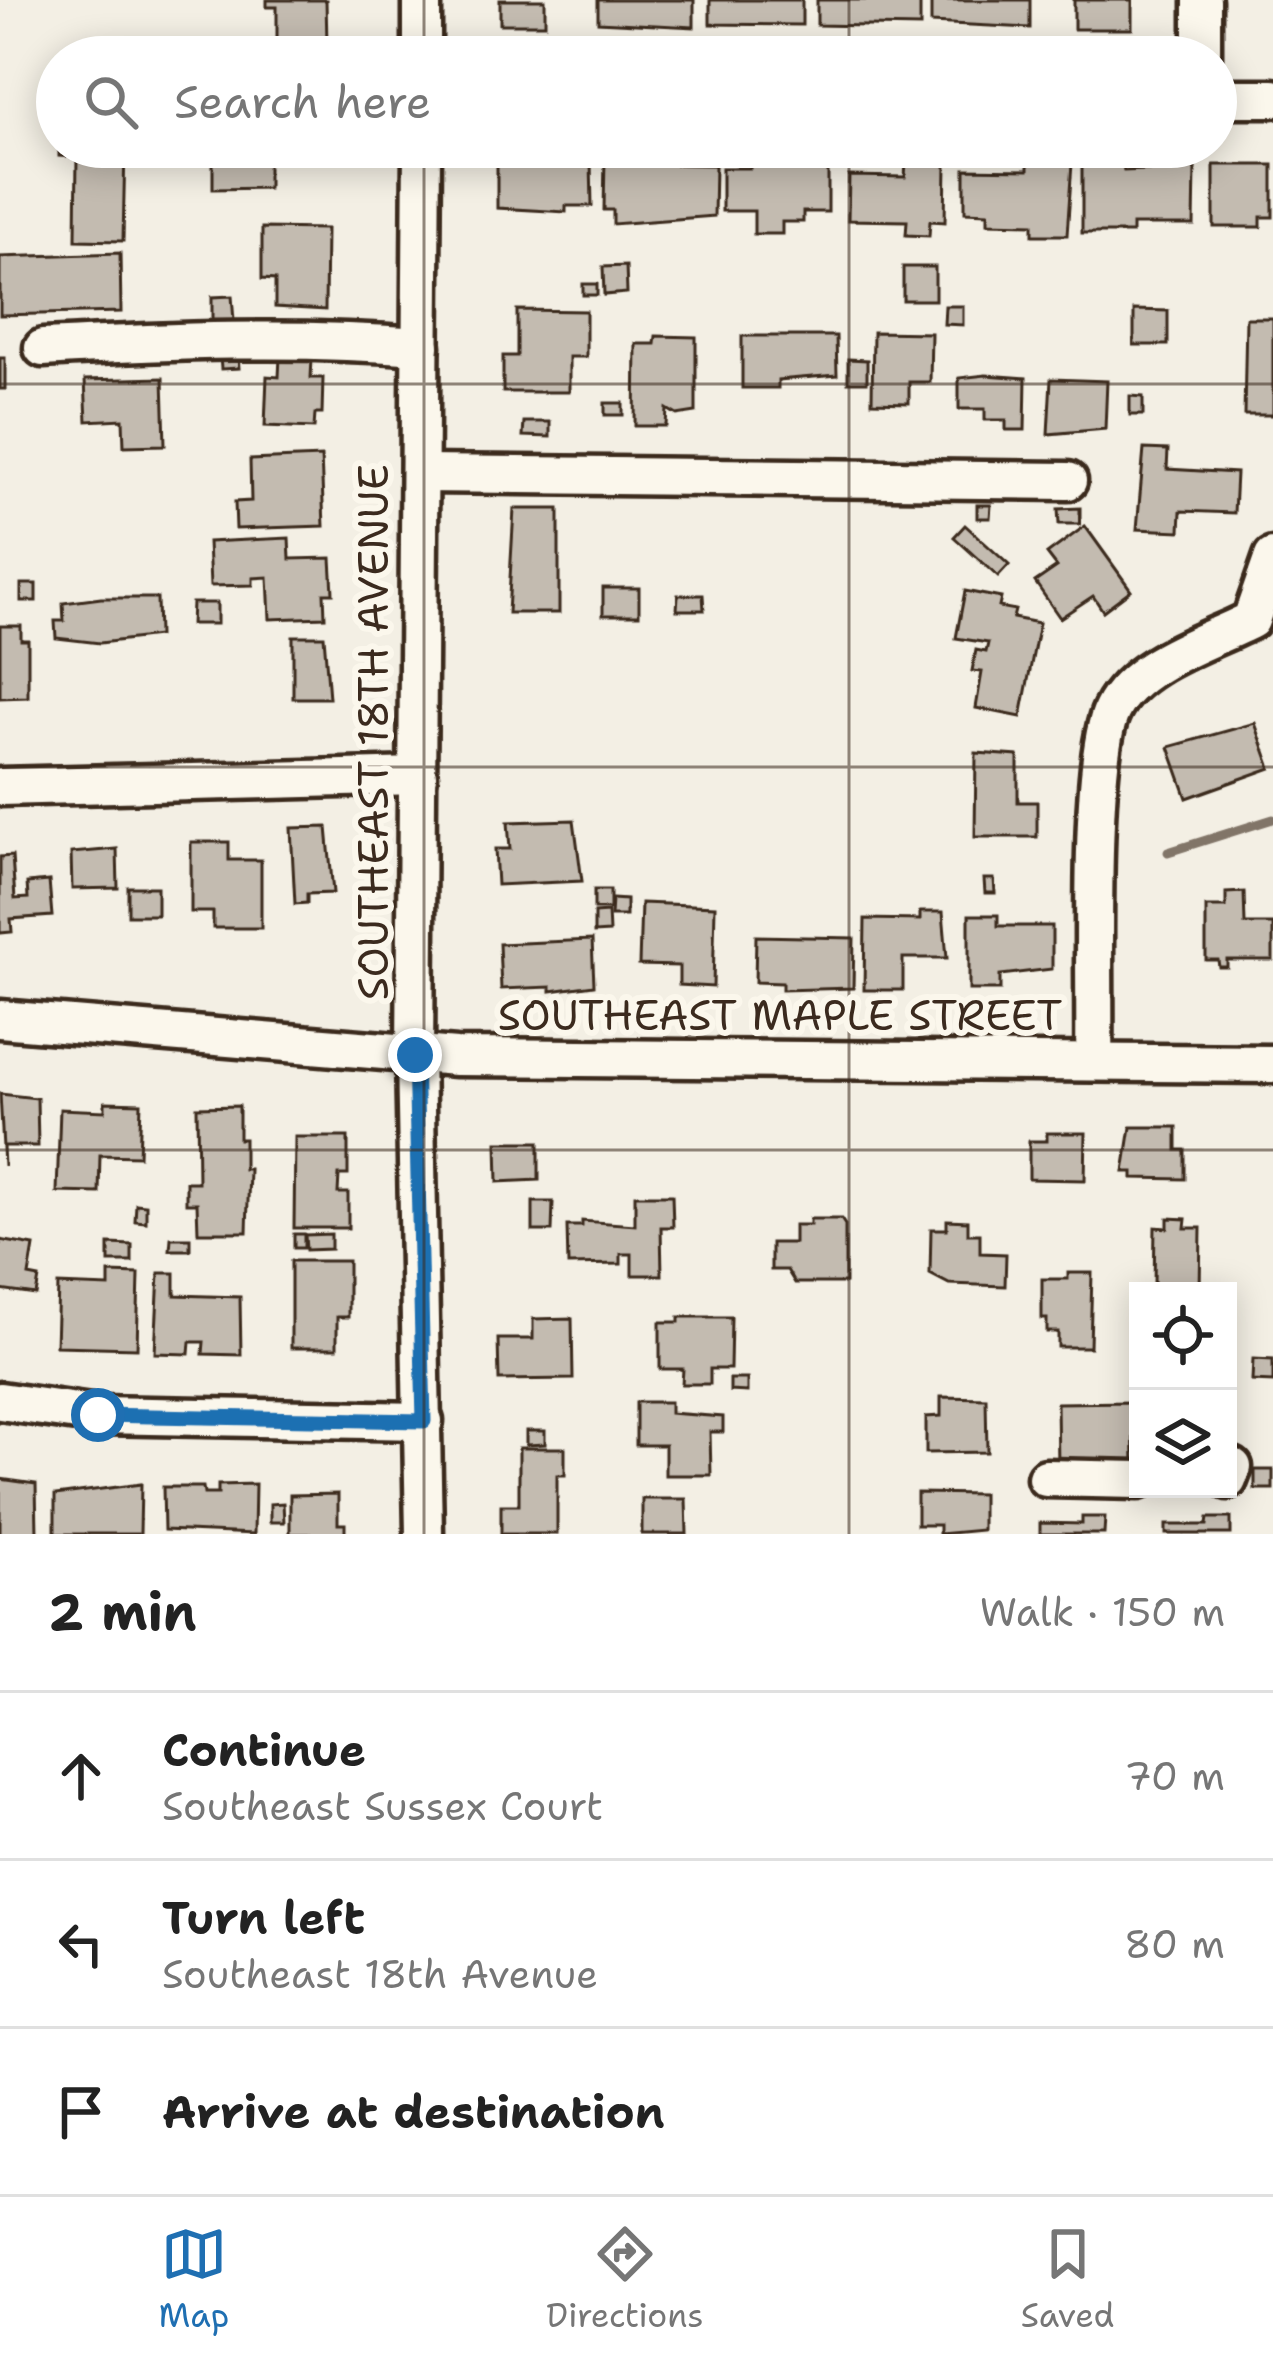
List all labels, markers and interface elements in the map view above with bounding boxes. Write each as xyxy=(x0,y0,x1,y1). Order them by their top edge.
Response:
search box xyxy=(36,36,1237,168)
icon: search xyxy=(78,69,144,135)
text: Search here xyxy=(174,72,431,132)
street label: SOUTHEAST 18TH AVENUE xyxy=(345,464,401,1000)
street label: SOUTHEAST MAPLE STREET xyxy=(498,987,1062,1043)
route end xyxy=(388,1028,442,1082)
map controls xyxy=(1129,1282,1237,1498)
button: locate xyxy=(1129,1282,1237,1390)
route start xyxy=(71,1388,125,1442)
button: layers xyxy=(1129,1390,1237,1498)
text: 2 min xyxy=(48,1578,197,1646)
text: Walk · 150 m xyxy=(980,1586,1225,1638)
text: Continue xyxy=(162,1720,366,1780)
icon: ahead xyxy=(48,1743,114,1809)
text: 70 m xyxy=(1124,1750,1225,1802)
text: Southeast Sussex Court xyxy=(162,1780,603,1832)
text: Turn left xyxy=(162,1888,365,1948)
icon: left xyxy=(48,1911,114,1977)
text: 80 m xyxy=(1124,1918,1225,1970)
text: Southeast 18th Avenue xyxy=(162,1948,598,2000)
icon: arrive xyxy=(48,2079,114,2145)
text: Arrive at destination xyxy=(162,2082,665,2142)
tab: Map xyxy=(159,2221,229,2338)
tab: Directions xyxy=(546,2221,704,2338)
tab: Saved xyxy=(1021,2221,1114,2338)

